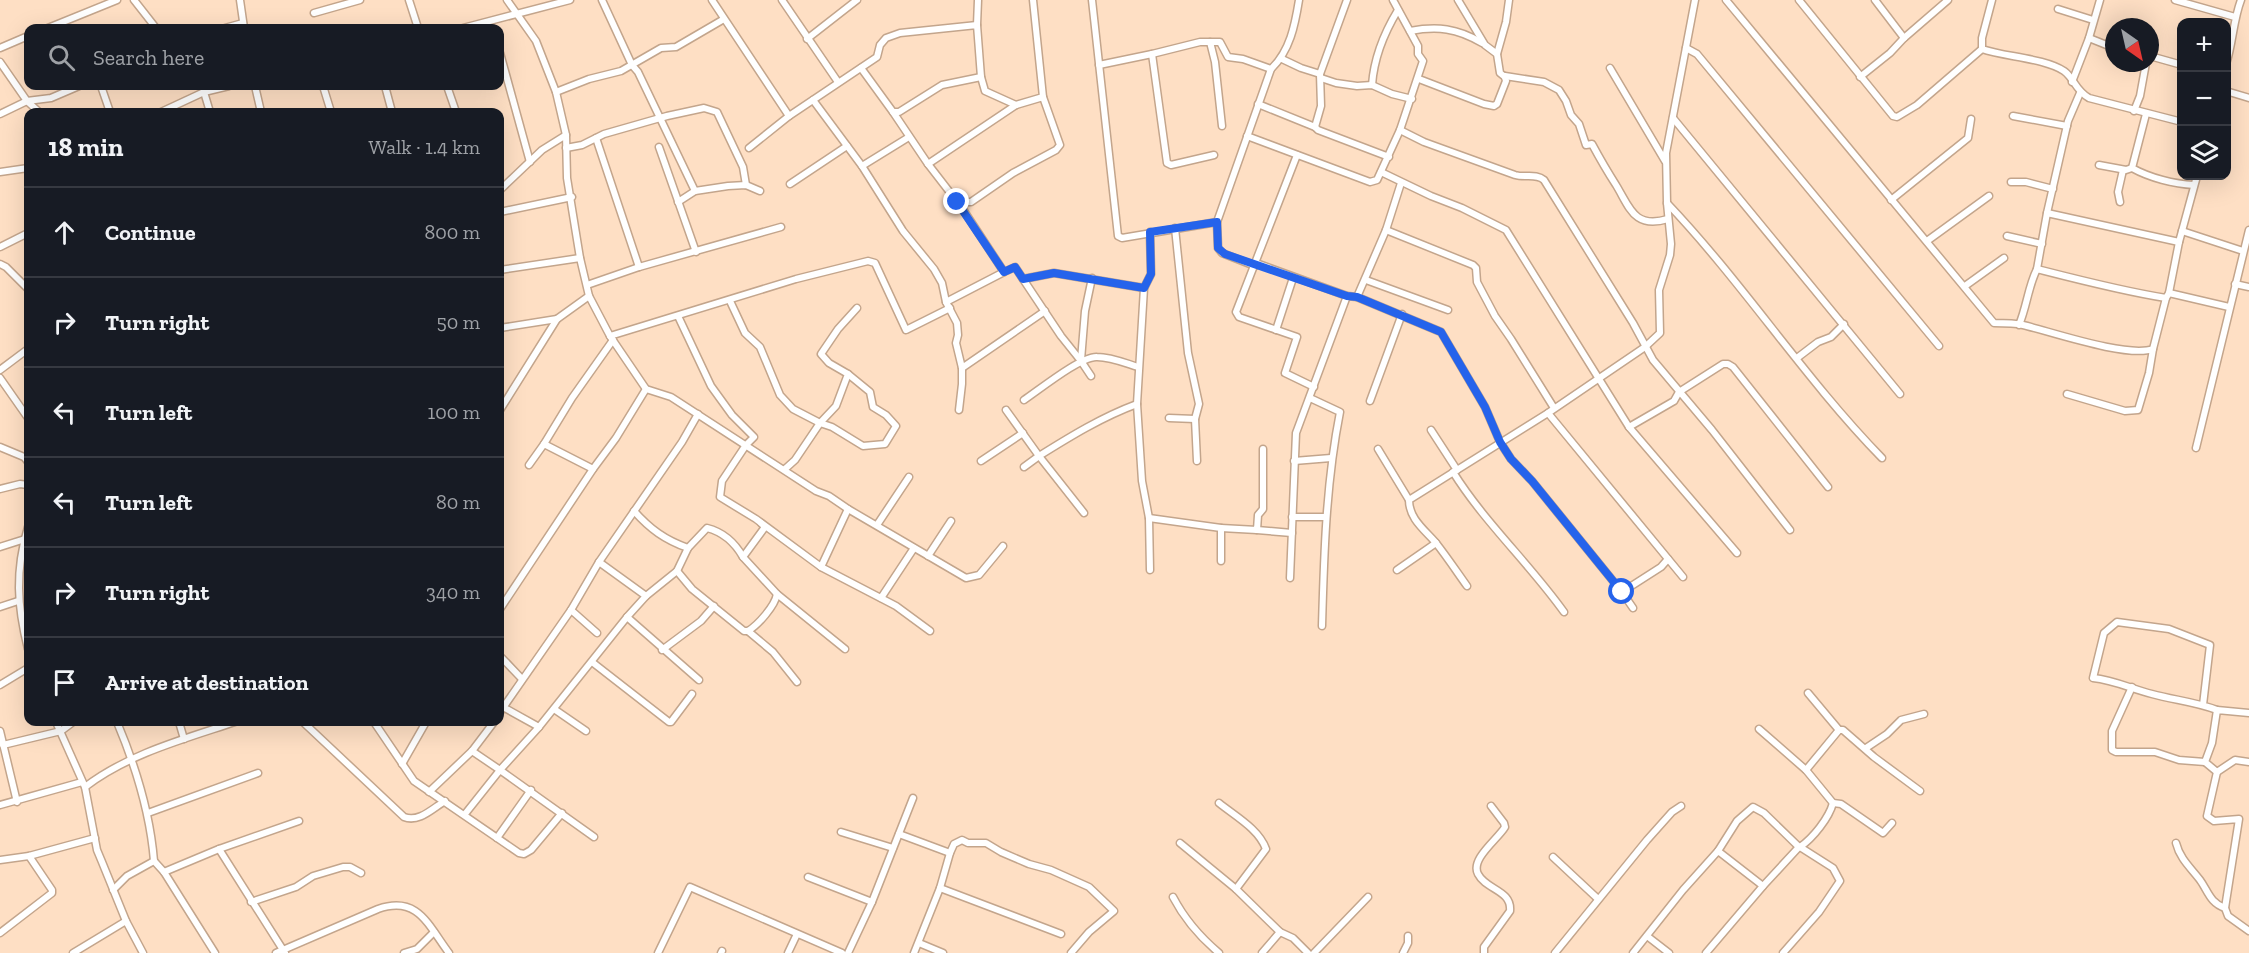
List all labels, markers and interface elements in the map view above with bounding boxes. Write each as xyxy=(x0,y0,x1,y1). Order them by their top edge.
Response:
north arrow xyxy=(2105,18,2159,72)
map controls xyxy=(2177,18,2231,180)
button: + xyxy=(2177,18,2231,72)
search box xyxy=(24,24,504,90)
icon: search xyxy=(45,41,78,74)
text: Search here xyxy=(93,44,204,71)
button: − xyxy=(2177,72,2231,126)
button: layers xyxy=(2177,126,2231,180)
text: 18 min xyxy=(48,131,123,163)
text: Walk · 1.4 km xyxy=(368,135,480,159)
route end xyxy=(943,188,969,214)
icon: ahead xyxy=(48,216,81,249)
text: Continue xyxy=(105,219,196,246)
text: 800 m xyxy=(424,220,480,244)
icon: right xyxy=(48,306,81,339)
text: Turn right xyxy=(105,309,209,336)
text: 50 m xyxy=(436,310,480,334)
icon: left xyxy=(48,396,81,429)
text: Turn left xyxy=(105,399,192,426)
text: 100 m xyxy=(427,400,480,424)
icon: left xyxy=(48,486,81,519)
text: Turn left xyxy=(105,489,192,516)
text: 80 m xyxy=(436,490,480,514)
icon: right xyxy=(48,576,81,609)
route start xyxy=(1608,578,1634,604)
text: Turn right xyxy=(105,579,209,606)
text: 340 m xyxy=(426,580,480,604)
icon: arrive xyxy=(48,666,81,699)
text: Arrive at destination xyxy=(105,669,308,696)

